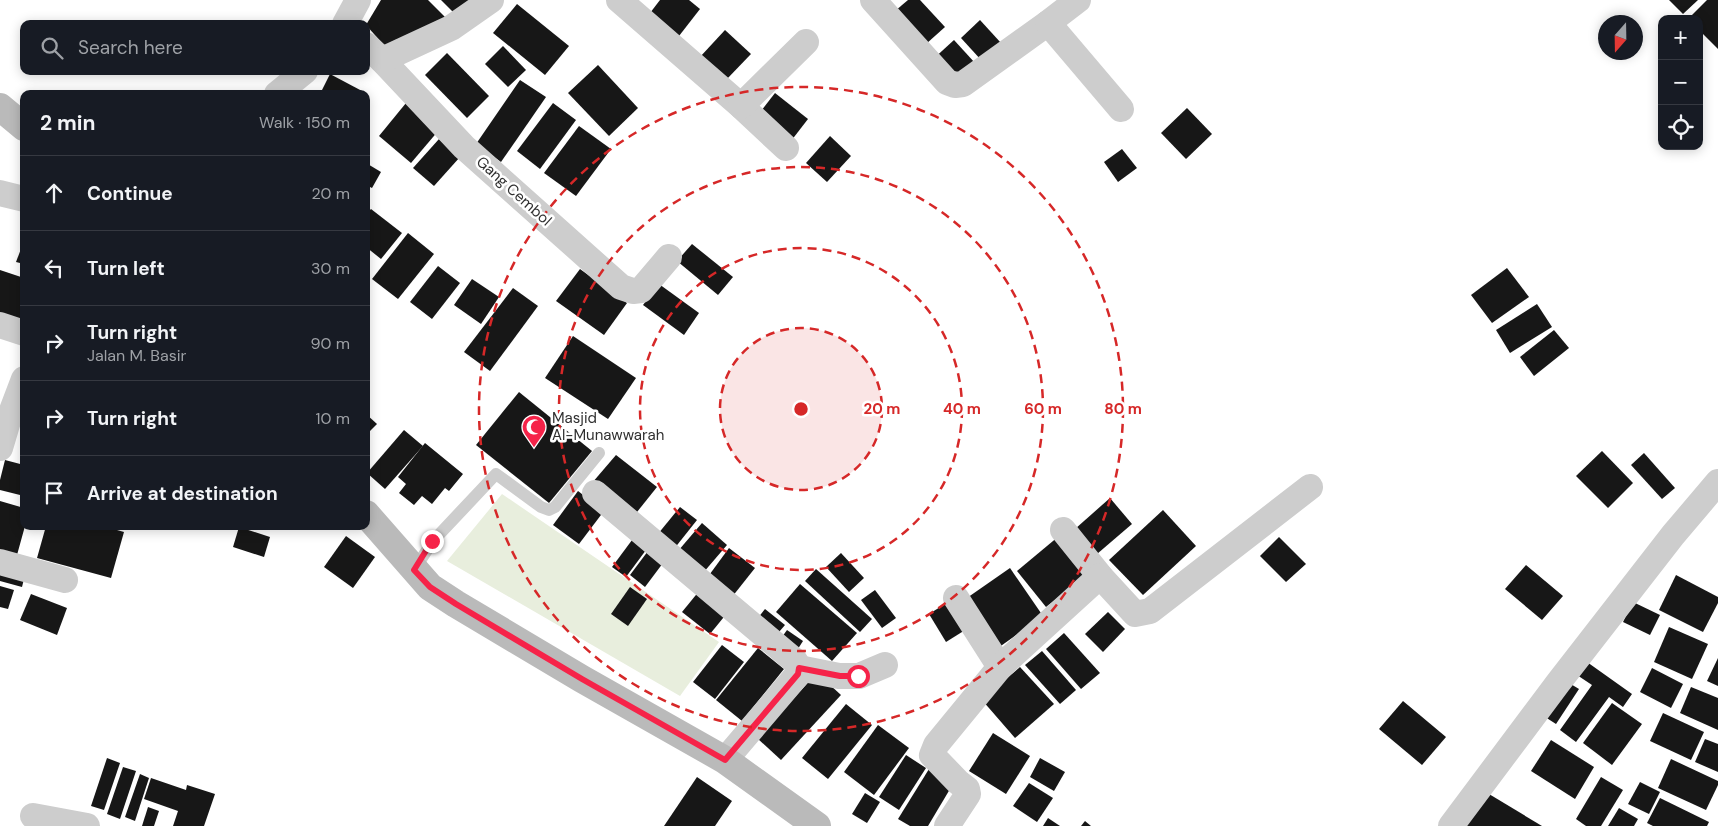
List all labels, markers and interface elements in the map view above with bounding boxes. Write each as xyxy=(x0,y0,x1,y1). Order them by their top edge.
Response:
north arrow xyxy=(1598,15,1643,60)
map controls xyxy=(1658,15,1703,150)
button: + xyxy=(1658,15,1703,60)
search box xyxy=(20,20,370,75)
icon: search xyxy=(38,34,66,62)
text: Search here xyxy=(78,35,183,60)
button: − xyxy=(1658,60,1703,105)
button: locate xyxy=(1658,105,1703,150)
text: 2 min xyxy=(40,109,96,137)
text: Walk · 150 m xyxy=(259,112,350,133)
street label: Gang Cembol xyxy=(472,152,556,230)
icon: ahead xyxy=(40,179,68,207)
text: Continue xyxy=(87,181,173,206)
text: 20 m xyxy=(311,183,350,204)
icon: left xyxy=(40,254,68,282)
text: Turn left xyxy=(87,256,165,281)
text: 30 m xyxy=(311,258,350,279)
text: Turn right xyxy=(87,320,177,345)
icon: right xyxy=(40,329,68,357)
text: 90 m xyxy=(310,333,350,354)
text: Jalan M. Basir xyxy=(87,345,186,366)
text: 20 m xyxy=(864,399,900,419)
text: 40 m xyxy=(943,399,981,419)
text: 60 m xyxy=(1024,399,1062,419)
text: 80 m xyxy=(1104,399,1142,419)
centre of rings xyxy=(792,400,810,418)
icon: right xyxy=(40,404,68,432)
text: Turn right xyxy=(87,406,177,431)
text: 10 m xyxy=(316,408,350,429)
place label: Masjid Al-Munawwarah xyxy=(552,408,664,445)
mosque icon: Masjid Al-Munawwarah xyxy=(521,414,547,448)
icon: arrive xyxy=(40,479,68,507)
text: Arrive at destination xyxy=(87,481,278,506)
route end xyxy=(421,530,444,553)
route start xyxy=(847,665,870,688)

